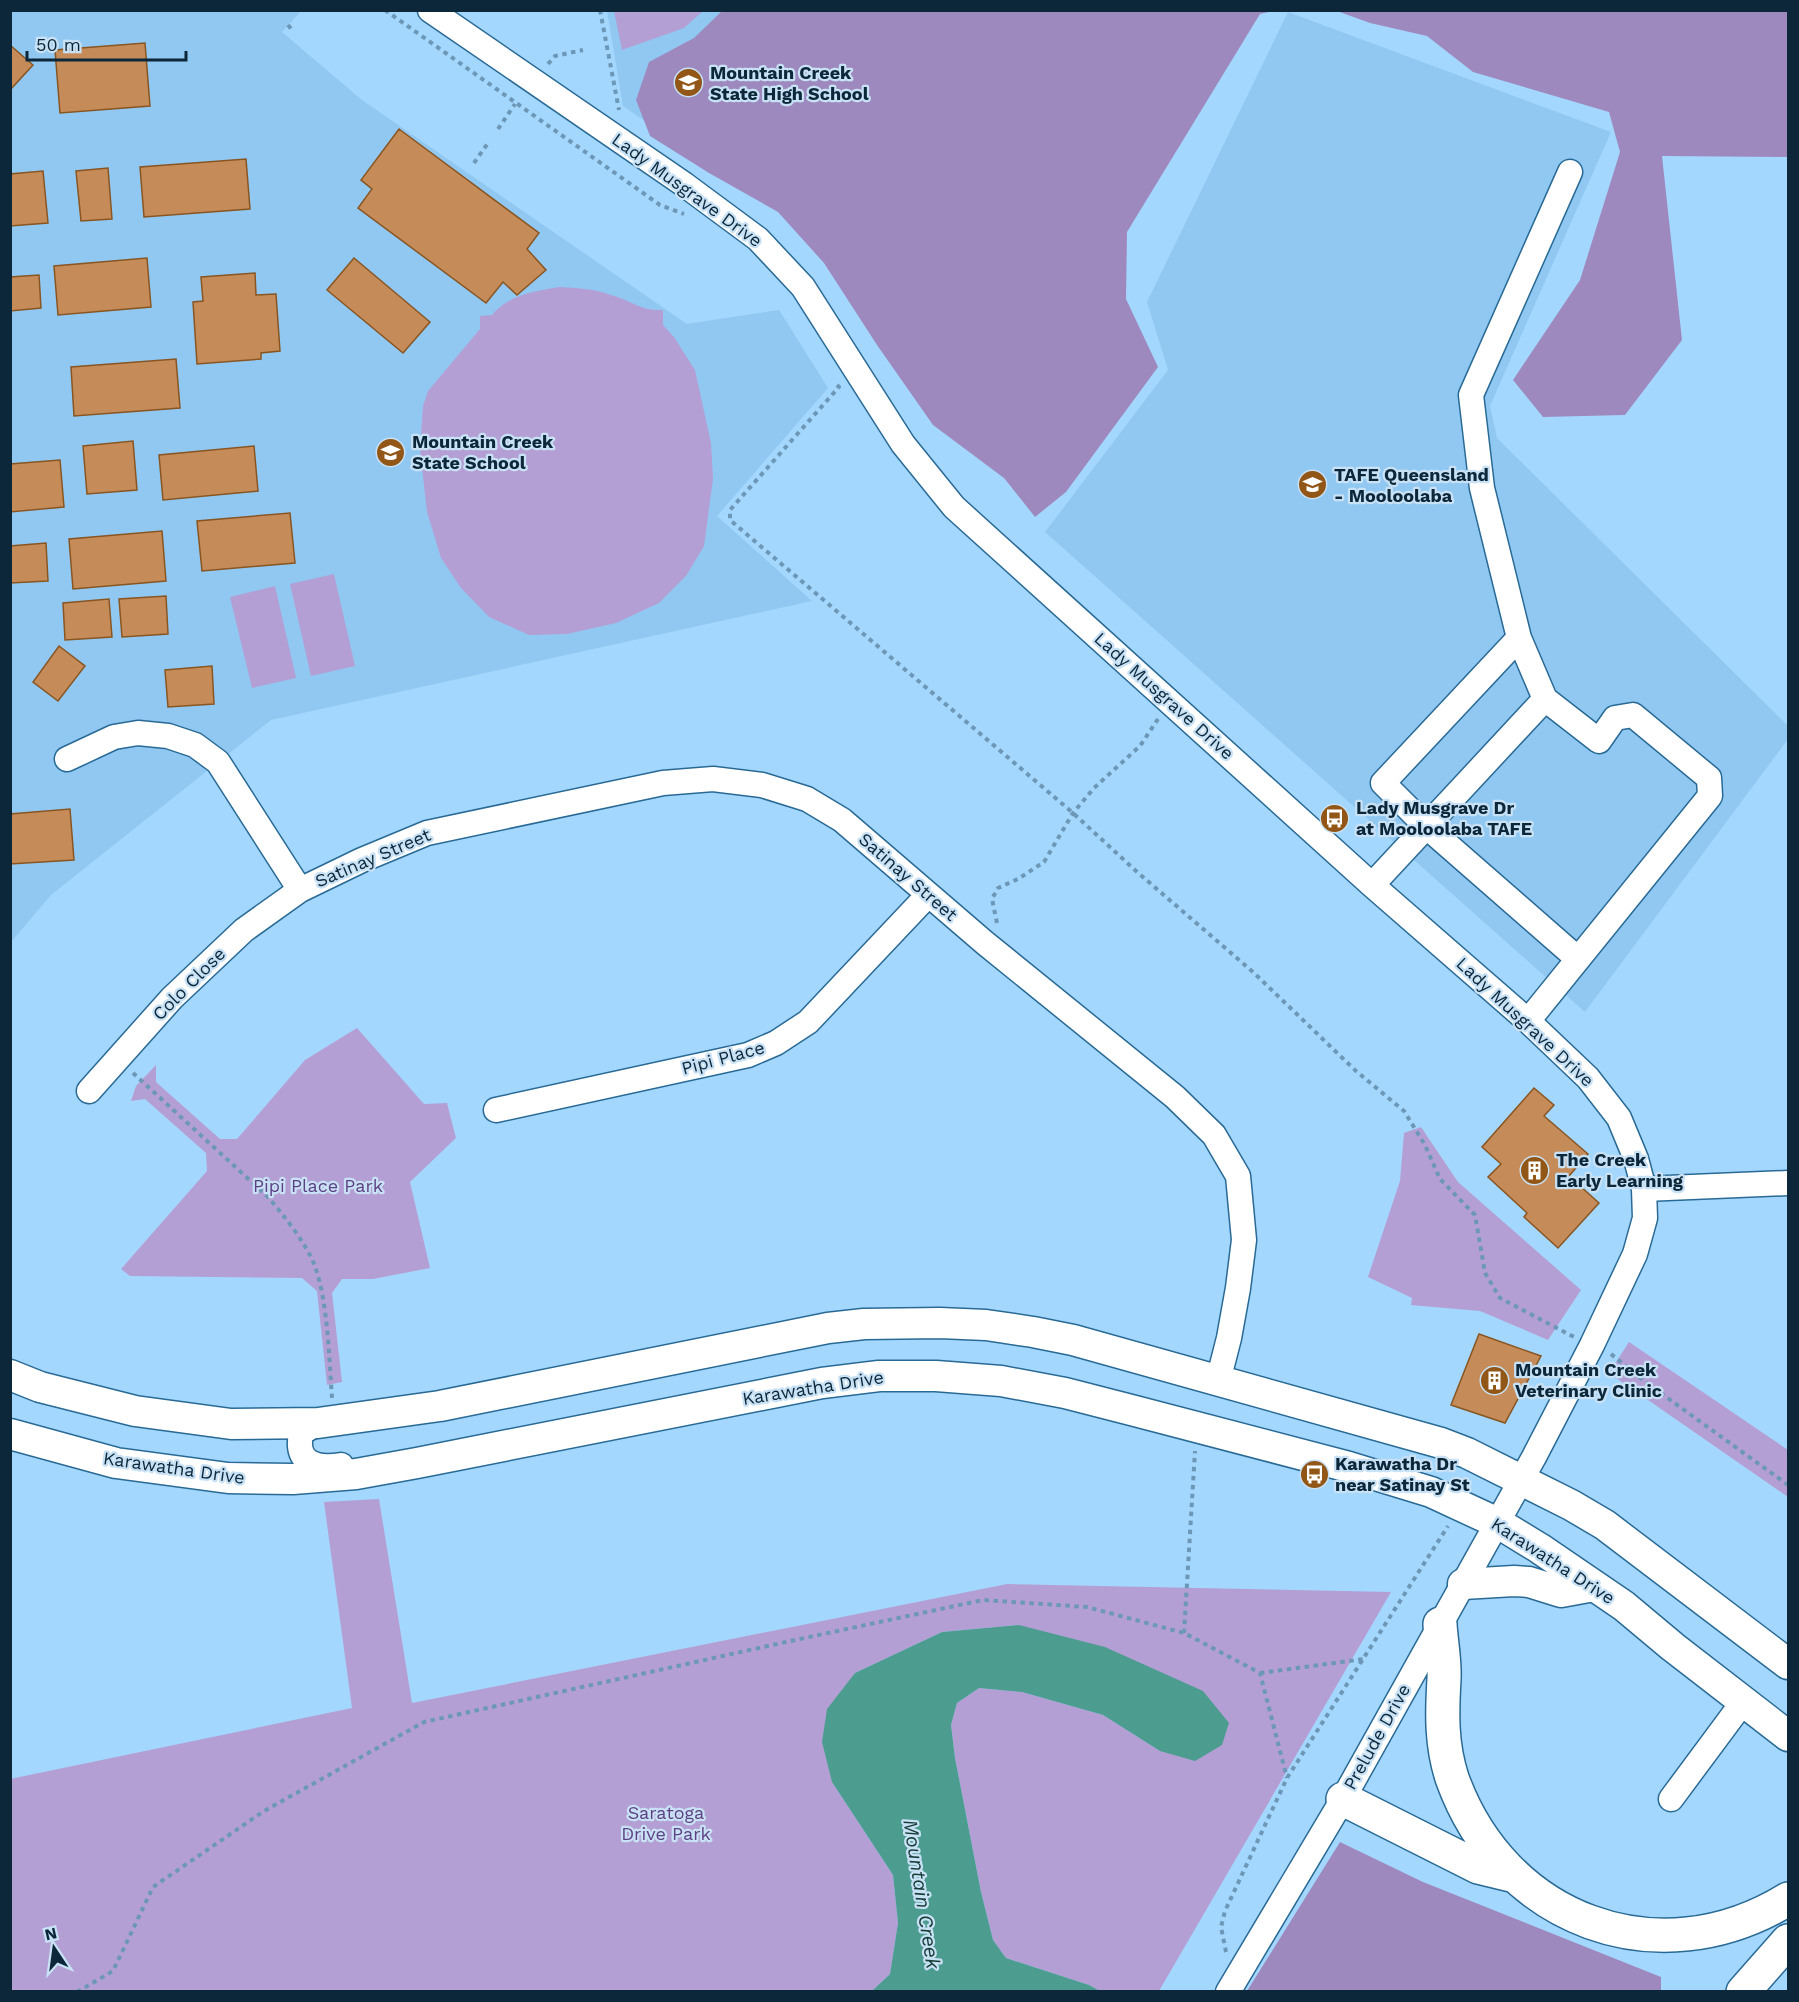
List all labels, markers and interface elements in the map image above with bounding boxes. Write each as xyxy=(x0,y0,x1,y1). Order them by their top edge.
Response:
scale bar xyxy=(27,24,186,62)
text: 50 m xyxy=(36,34,81,55)
place label: Mountain Creek State High School xyxy=(710,62,869,104)
school or university icon: Mountain Creek State High School xyxy=(673,67,705,99)
street label: Lady Musgrave Drive xyxy=(608,128,766,251)
place label: Mountain Creek State School xyxy=(412,431,554,473)
school or university icon: Mountain Creek State School xyxy=(375,436,407,468)
place label: TAFE Queensland - Mooloolaba xyxy=(1334,464,1489,506)
school or university icon: TAFE Queensland - Mooloolaba xyxy=(1297,469,1329,501)
street label: Lady Musgrave Drive xyxy=(1090,628,1238,764)
place label: Lady Musgrave Dr at Mooloolaba TAFE xyxy=(1356,797,1532,839)
bus stop icon: Lady Musgrave Dr at Mooloolaba TAFE xyxy=(1319,802,1351,834)
street label: Satinay Street xyxy=(312,824,434,891)
street label: Satinay Street xyxy=(855,828,962,925)
street label: Colo Close xyxy=(148,943,229,1024)
street label: Lady Musgrave Drive xyxy=(1452,952,1598,1091)
street label: Pipi Place xyxy=(679,1036,767,1079)
place label: The Creek Early Learning xyxy=(1556,1149,1684,1191)
building icon: The Creek Early Learning xyxy=(1519,1154,1551,1186)
park label: Pipi Place Park xyxy=(253,1175,383,1196)
place label: Mountain Creek Veterinary Clinic xyxy=(1515,1359,1662,1401)
building icon: Mountain Creek Veterinary Clinic xyxy=(1478,1364,1510,1396)
street label: Karawatha Drive xyxy=(741,1366,885,1409)
street label: Karawatha Drive xyxy=(102,1447,246,1488)
place label: Karawatha Dr near Satinay St xyxy=(1335,1453,1470,1495)
bus stop icon: Karawatha Dr near Satinay St xyxy=(1298,1458,1330,1490)
street label: Karawatha Drive xyxy=(1488,1513,1619,1608)
street label: Prelude Drive xyxy=(1339,1680,1414,1793)
park label: Saratoga Drive Park xyxy=(621,1802,711,1844)
water label: Mountain Creek xyxy=(898,1818,946,1972)
north arrow xyxy=(24,1918,84,1978)
text: N xyxy=(43,1923,59,1944)

